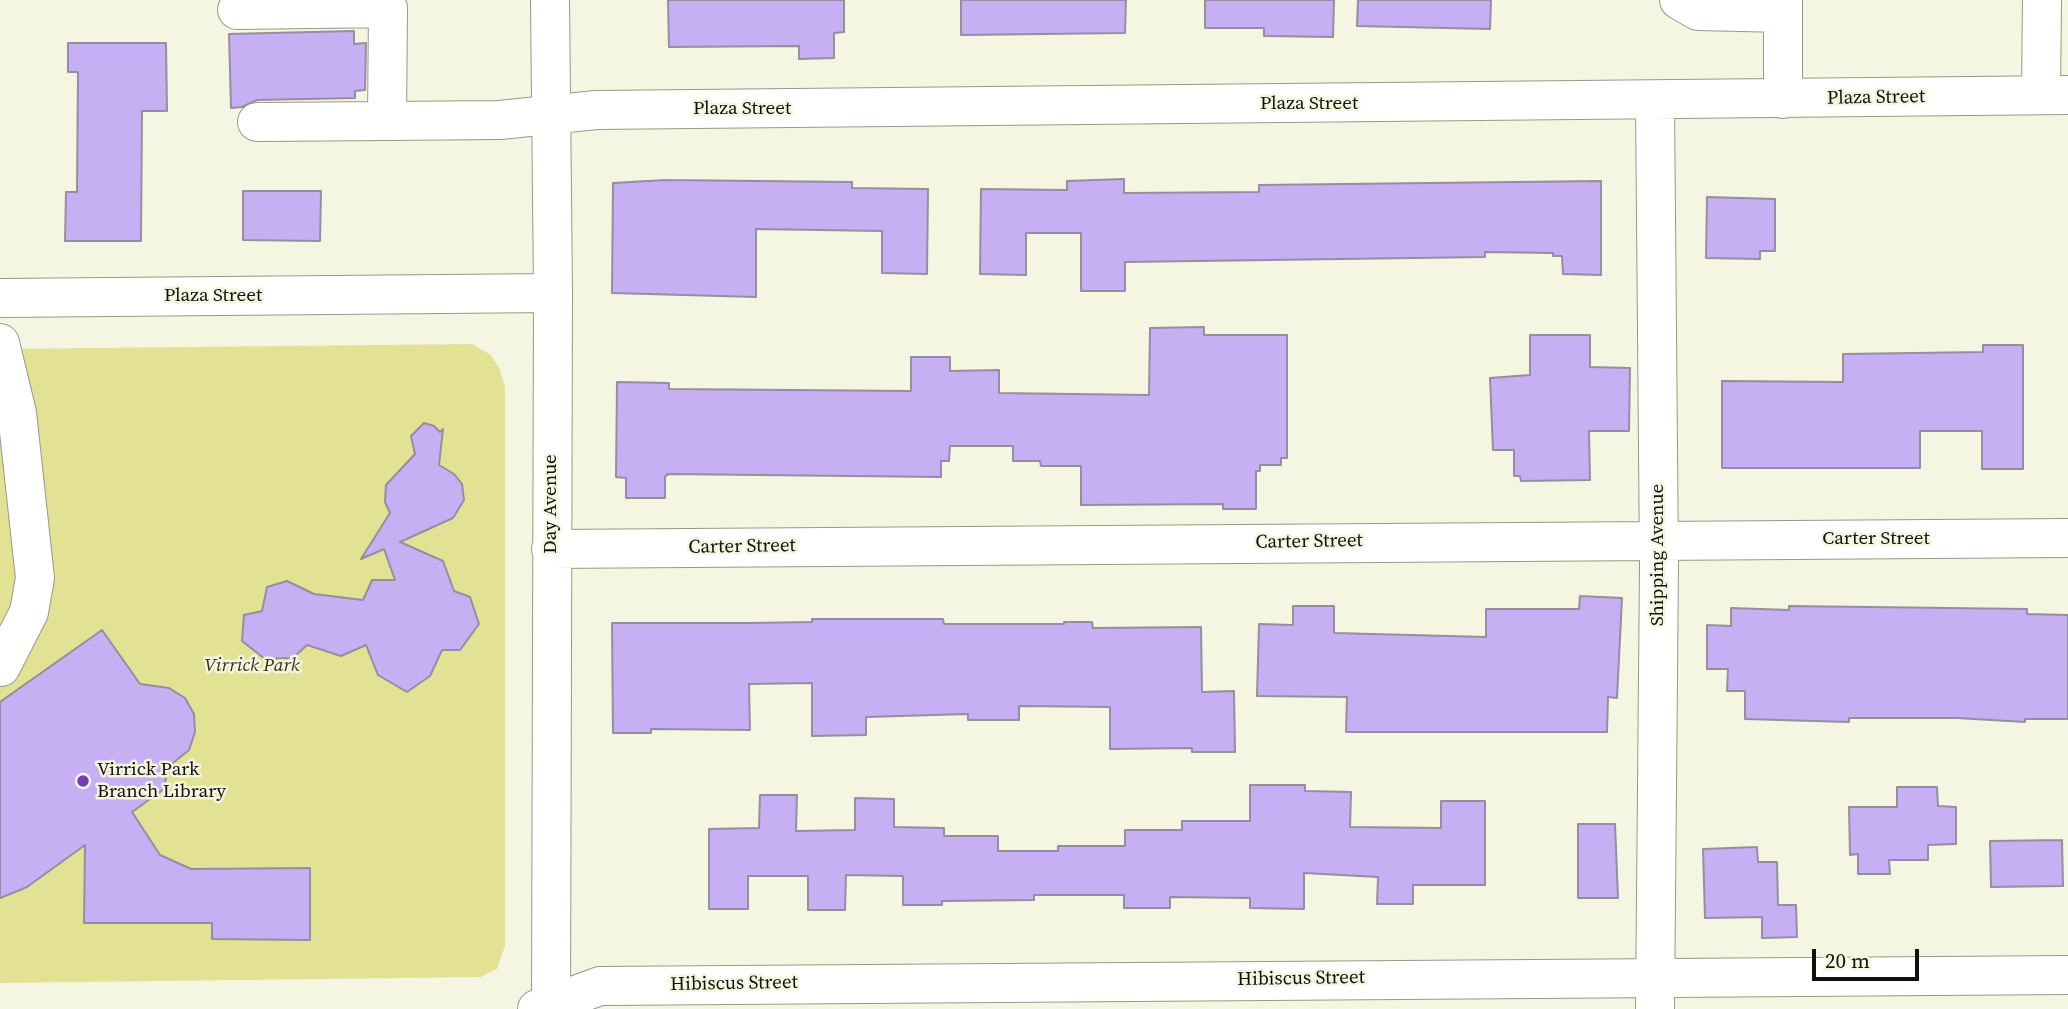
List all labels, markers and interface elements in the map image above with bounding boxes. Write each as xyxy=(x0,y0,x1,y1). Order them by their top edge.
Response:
street label: Plaza Street xyxy=(1827,86,1925,110)
street label: Plaza Street xyxy=(1260,93,1358,115)
street label: Plaza Street xyxy=(693,98,791,120)
street label: Plaza Street xyxy=(164,285,262,307)
street label: Day Avenue xyxy=(540,454,562,554)
street label: Shipping Avenue xyxy=(1647,484,1669,626)
street label: Carter Street xyxy=(1822,528,1930,550)
street label: Carter Street xyxy=(1255,530,1363,554)
street label: Carter Street xyxy=(688,535,796,559)
park label: Virrick Park xyxy=(204,655,300,677)
place label: Virrick Park Branch Library xyxy=(97,759,226,803)
marker: Virrick Park Branch Library xyxy=(75,773,91,789)
scale bar xyxy=(1816,936,1923,980)
text: 20 m xyxy=(1825,946,1870,975)
street label: Hibiscus Street xyxy=(1237,966,1365,992)
street label: Hibiscus Street xyxy=(670,971,798,997)

